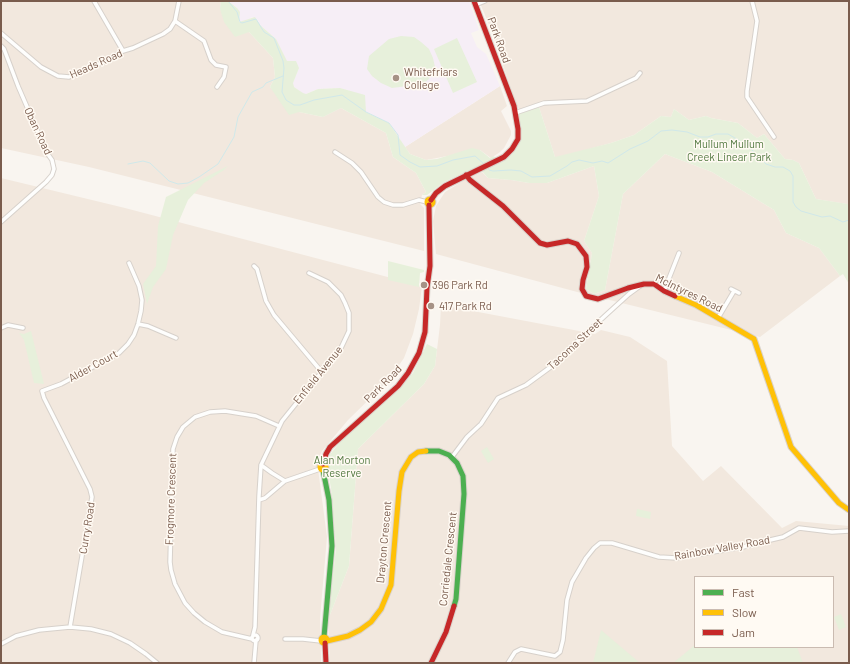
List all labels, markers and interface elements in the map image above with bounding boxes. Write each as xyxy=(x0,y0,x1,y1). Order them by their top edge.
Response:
street label: Park Road xyxy=(485,15,513,65)
street label: Heads Road xyxy=(68,46,124,82)
place label: Whitefriars College xyxy=(404,65,458,91)
marker: Whitefriars College xyxy=(391,73,401,83)
street label: Oban Road xyxy=(21,105,55,157)
park label: Mullum Mullum Creek Linear Park xyxy=(687,137,771,163)
street label: McIntyres Road xyxy=(653,271,725,315)
place label: 396 Park Rd xyxy=(432,278,488,292)
marker: 396 Park Rd xyxy=(419,280,429,290)
place label: 417 Park Rd xyxy=(439,299,492,313)
marker: 417 Park Rd xyxy=(426,301,436,311)
street label: Tacoma Street xyxy=(545,315,605,373)
street label: Enfield Avenue xyxy=(291,343,345,407)
street label: Alder Court xyxy=(66,347,120,385)
street label: Park Road xyxy=(361,362,405,406)
street label: Frogmore Crescent xyxy=(163,453,179,545)
park label: Alan Morton Reserve xyxy=(314,453,370,479)
street label: Drayton Crescent xyxy=(374,500,394,584)
street label: Curry Road xyxy=(76,501,98,555)
street label: Corriedale Crescent xyxy=(436,511,460,607)
street label: Rainbow Valley Road xyxy=(673,533,771,563)
legend xyxy=(694,576,834,648)
text: Fast xyxy=(732,585,755,599)
text: Slow xyxy=(732,605,757,619)
text: Jam xyxy=(732,625,755,639)

